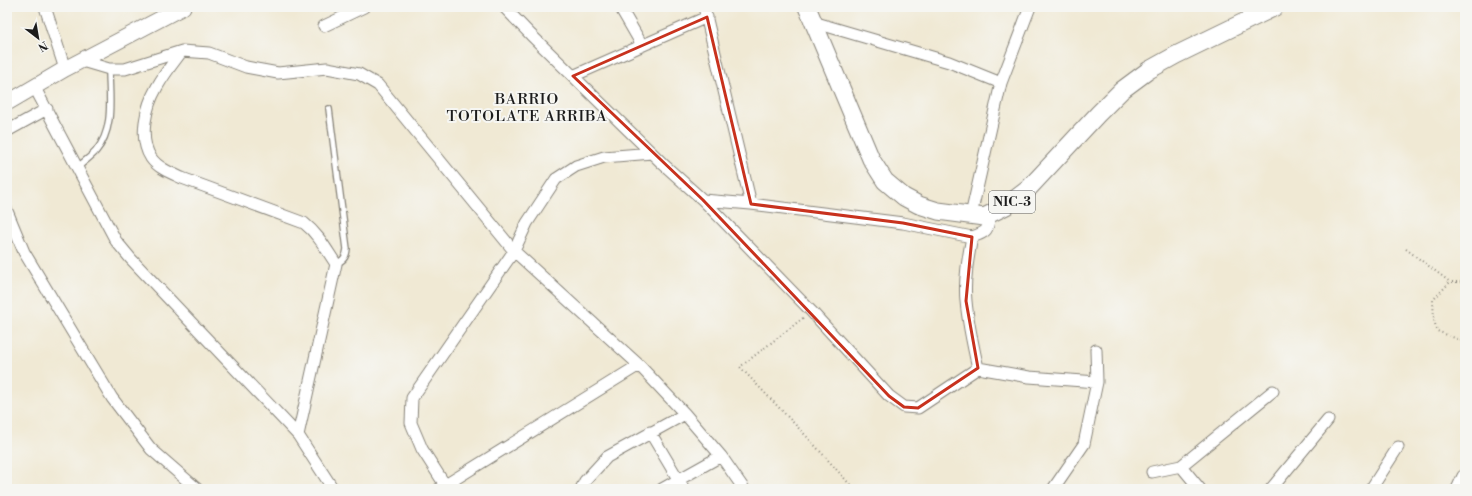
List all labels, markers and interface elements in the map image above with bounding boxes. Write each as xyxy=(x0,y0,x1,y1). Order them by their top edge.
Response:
north arrow xyxy=(18,18,58,58)
text: N xyxy=(35,37,50,54)
district label: BARRIO TOTOLATE ARRIBA xyxy=(446,90,608,126)
road number: NIC-3 xyxy=(989,191,1035,213)

